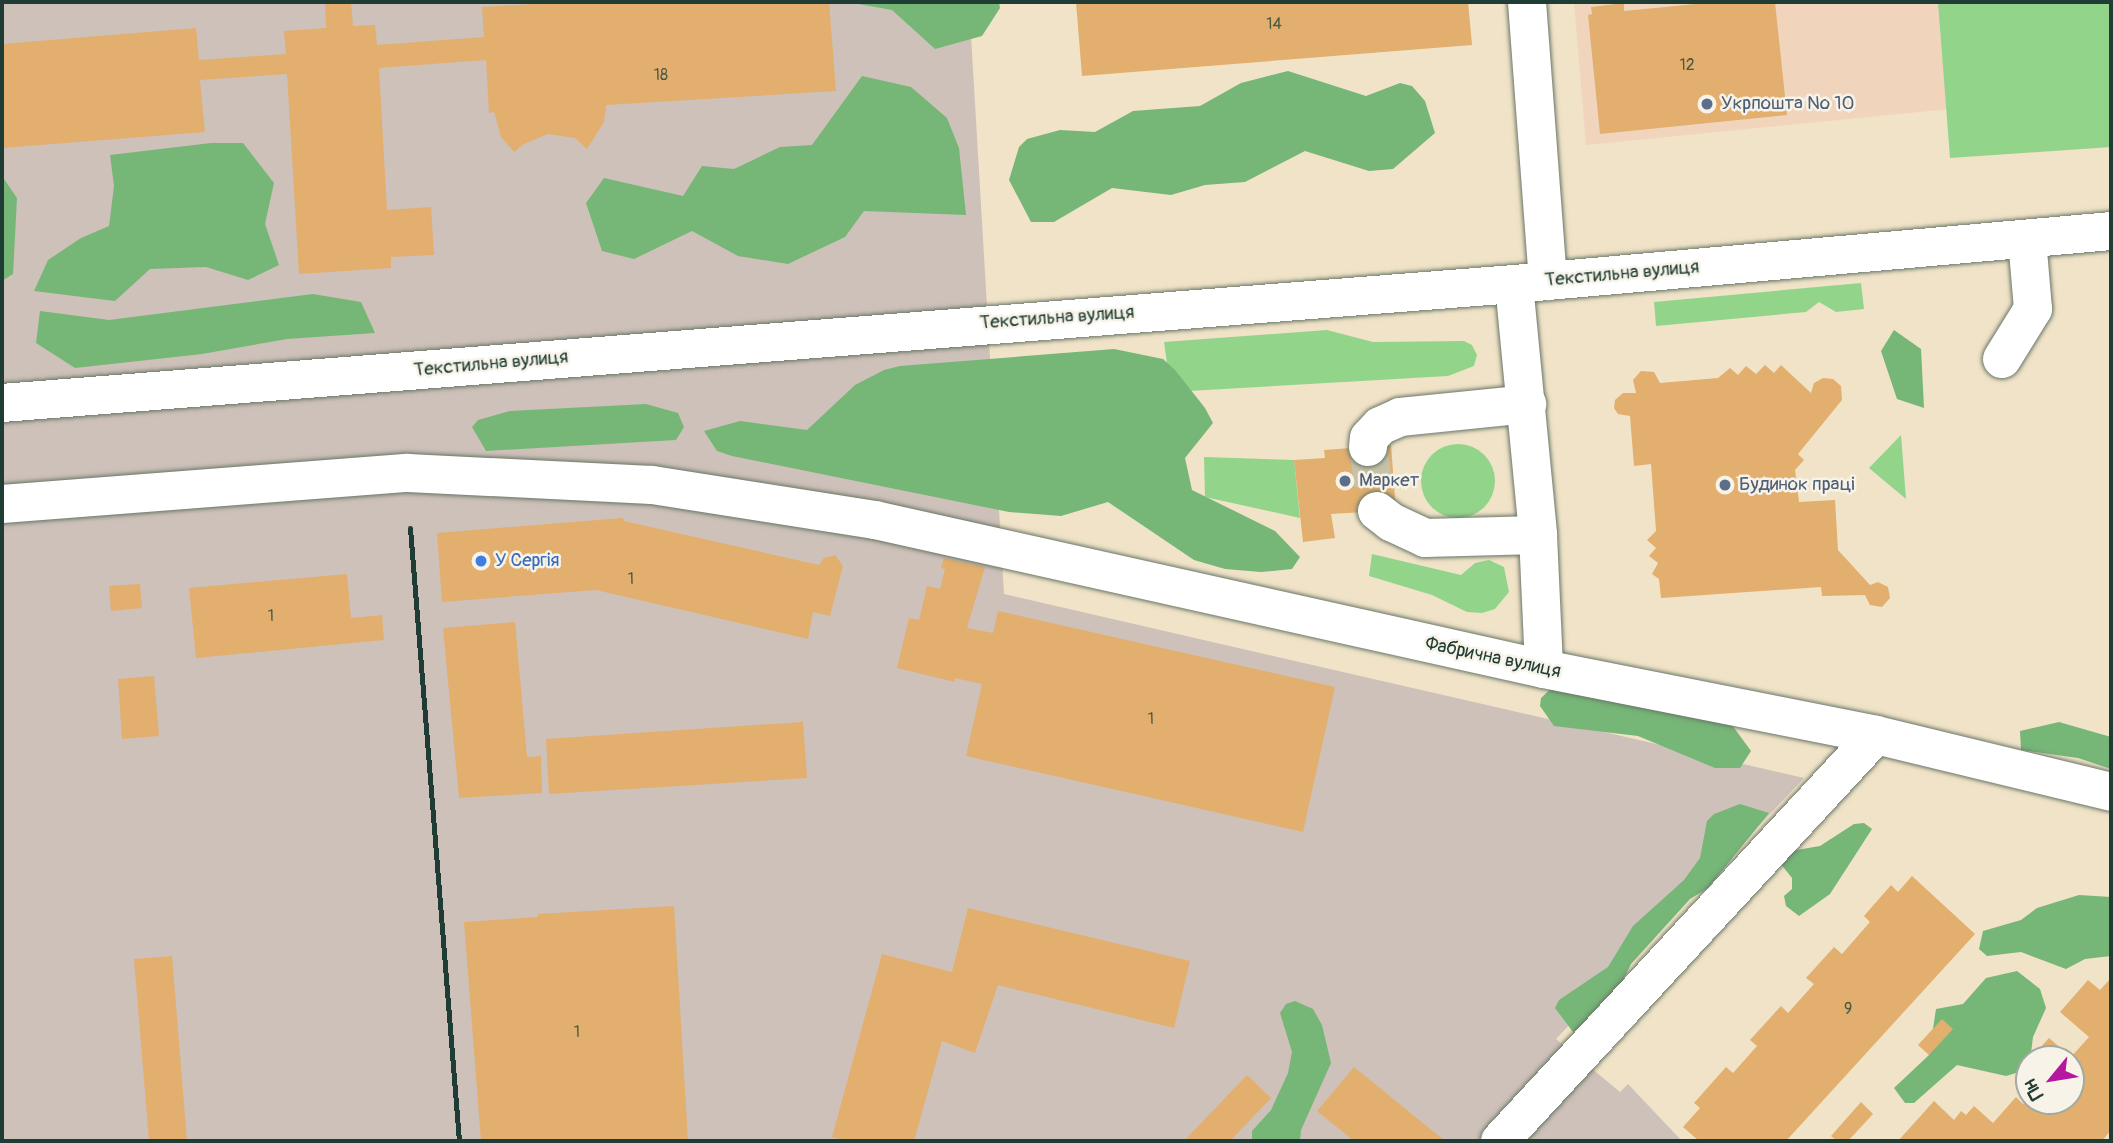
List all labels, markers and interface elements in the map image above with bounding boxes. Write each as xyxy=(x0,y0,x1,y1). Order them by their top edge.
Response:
house number: 14 xyxy=(1266,14,1282,34)
house number: 12 xyxy=(1679,55,1695,75)
house number: 18 xyxy=(654,65,668,85)
place label: Укрпошта № 10 xyxy=(1721,93,1855,115)
marker: Укрпошта № 10 xyxy=(1699,96,1715,112)
street label: Текстильна вулиця xyxy=(1544,256,1700,292)
street label: Текстильна вулиця xyxy=(979,301,1135,335)
street label: Текстильна вулиця xyxy=(413,346,569,382)
place label: Маркет xyxy=(1359,470,1419,492)
marker: Маркет xyxy=(1337,473,1353,489)
place label: Будинок праці xyxy=(1739,474,1855,496)
marker: Будинок праці xyxy=(1717,477,1733,493)
place label: У Сергія xyxy=(495,550,559,572)
marker: У Сергія xyxy=(473,553,489,569)
house number: 1 xyxy=(628,569,634,589)
house number: 1 xyxy=(268,606,274,626)
street label: Фабрична вулиця xyxy=(1423,632,1563,684)
house number: 1 xyxy=(1148,709,1154,729)
house number: 9 xyxy=(1844,999,1852,1019)
house number: 1 xyxy=(574,1022,580,1042)
north arrow xyxy=(2015,1045,2085,1115)
text: Пн xyxy=(2018,1074,2049,1105)

